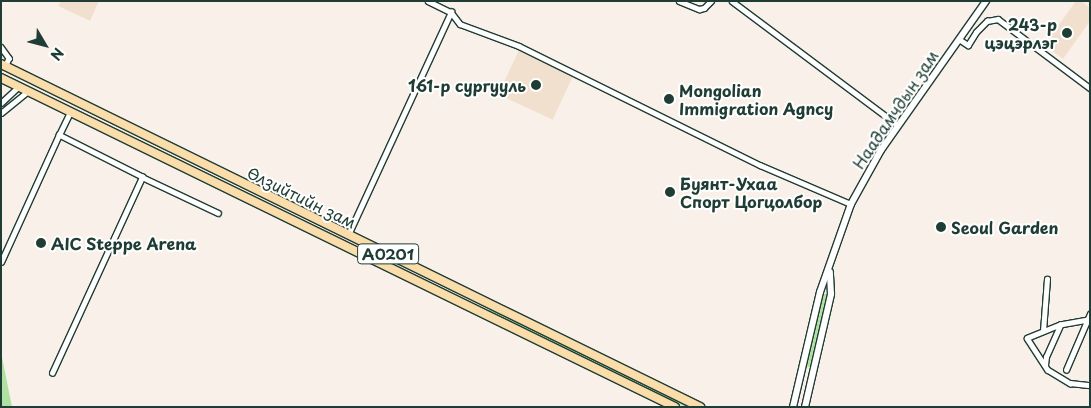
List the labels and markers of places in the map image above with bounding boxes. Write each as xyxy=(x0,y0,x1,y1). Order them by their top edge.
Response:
place label: 243-р цэцэрлэг xyxy=(984,14,1057,52)
marker: 243-р цэцэрлэг xyxy=(1061,27,1073,39)
place label: 161-р сургууль xyxy=(407,75,526,95)
marker: 161-р сургууль xyxy=(530,79,542,91)
place label: Mongolian Immigration Agncy xyxy=(679,80,833,118)
marker: Mongolian Immigration Agncy xyxy=(663,93,675,105)
place label: Буянт-Ухаа Спорт Цогцолбор xyxy=(680,173,823,211)
marker: Буянт-Ухаа Спорт Цогцолбор xyxy=(664,186,676,198)
place label: Seoul Garden xyxy=(951,217,1058,237)
marker: Seoul Garden xyxy=(935,221,947,233)
place label: AIC Steppe Arena xyxy=(51,233,195,253)
marker: AIC Steppe Arena xyxy=(35,237,47,249)

